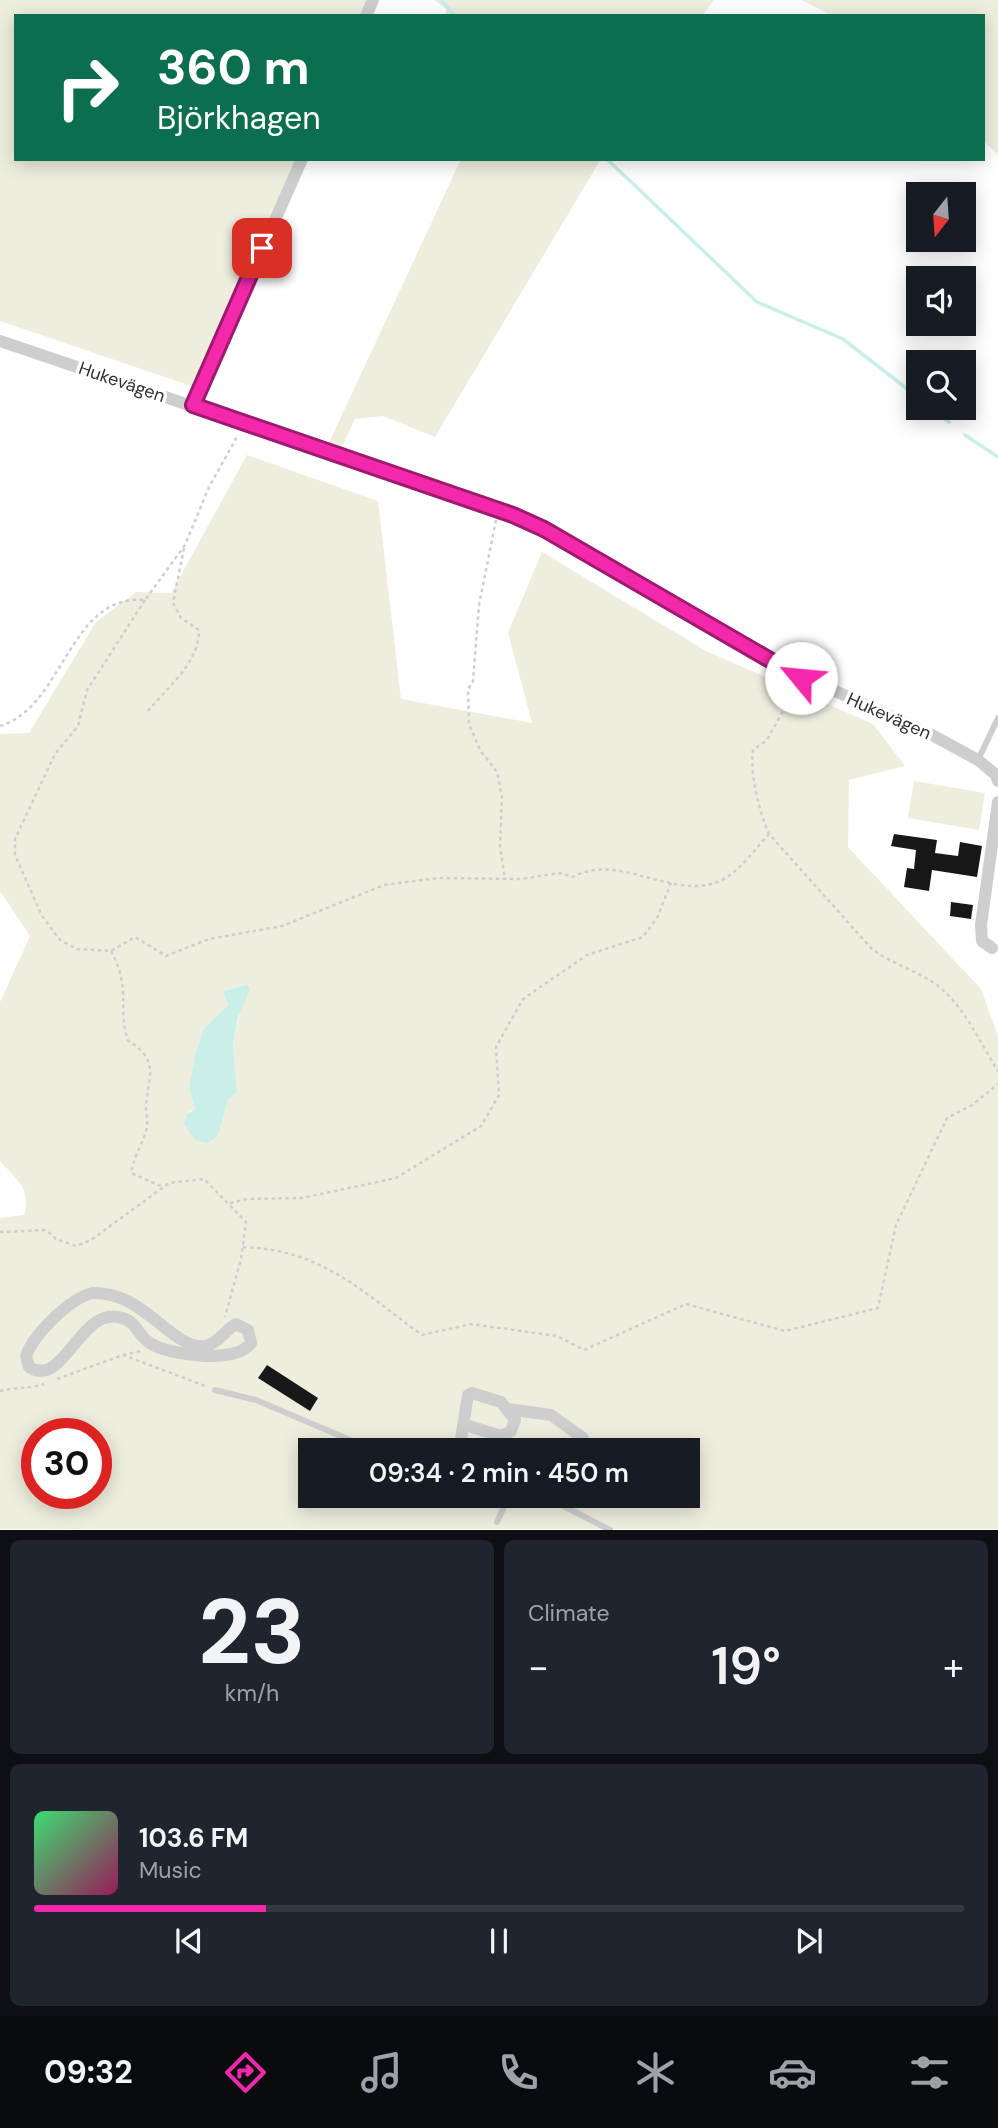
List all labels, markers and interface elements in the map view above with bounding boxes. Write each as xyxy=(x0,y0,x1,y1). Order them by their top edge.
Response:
text: 360 m xyxy=(157,35,310,99)
icon: right xyxy=(42,42,133,133)
text: Björkhagen xyxy=(157,97,321,139)
north arrow xyxy=(906,182,976,252)
map controls xyxy=(906,182,976,420)
pin xyxy=(232,218,292,278)
icon: arrive xyxy=(243,229,281,267)
button: sound xyxy=(906,266,976,336)
button: search xyxy=(906,350,976,420)
street label: Hukevägen xyxy=(76,356,168,408)
position arrow xyxy=(764,641,838,715)
street label: Hukevägen xyxy=(843,687,935,745)
speed limit sign: 30 xyxy=(21,1418,112,1509)
text: 09:34 · 2 min · 450 m xyxy=(369,1456,629,1490)
text: 23 xyxy=(198,1573,306,1691)
text: Climate xyxy=(528,1598,610,1628)
text: 19° xyxy=(711,1632,781,1700)
text: − xyxy=(528,1642,549,1692)
text: + xyxy=(943,1642,964,1692)
text: km/h xyxy=(225,1678,279,1708)
text: 103.6 FM xyxy=(139,1821,248,1855)
text: Music xyxy=(139,1855,202,1885)
icon: previous xyxy=(170,1922,208,1960)
icon: pause xyxy=(480,1922,518,1960)
icon: next xyxy=(790,1922,828,1960)
icon: directions xyxy=(221,2048,270,2097)
icon: music xyxy=(357,2048,406,2097)
icon: phone xyxy=(494,2048,543,2097)
icon: climate xyxy=(631,2048,680,2097)
icon: car xyxy=(768,2048,817,2097)
icon: filters xyxy=(905,2048,954,2097)
text: 09:32 xyxy=(44,2051,133,2093)

